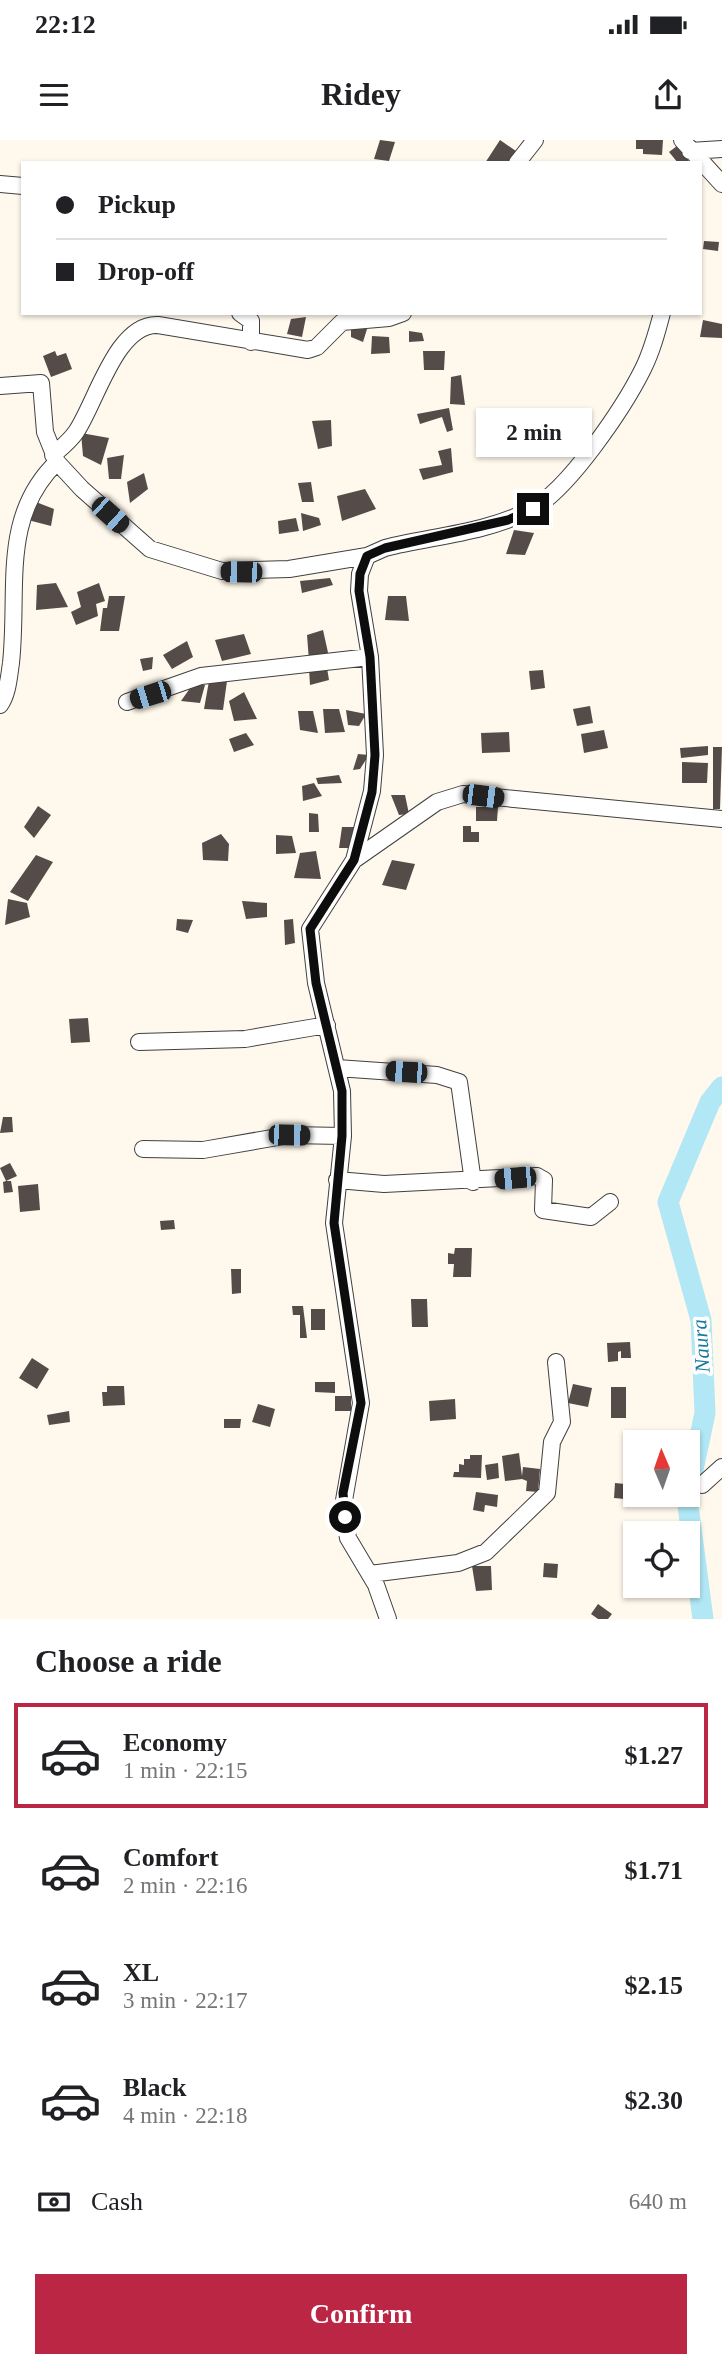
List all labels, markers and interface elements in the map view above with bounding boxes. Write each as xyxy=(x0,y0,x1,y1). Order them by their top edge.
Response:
text: 22:12 xyxy=(35,10,96,39)
icon: menu xyxy=(35,76,73,114)
text: Ridey xyxy=(321,76,401,112)
icon: share xyxy=(649,76,687,114)
text: Pickup xyxy=(98,190,176,219)
text: Drop-off xyxy=(98,257,194,286)
callout: 2 min xyxy=(475,408,591,456)
text: 2 min xyxy=(506,420,562,445)
car xyxy=(88,493,133,537)
route end xyxy=(517,493,549,525)
car xyxy=(220,561,263,583)
car xyxy=(127,679,174,711)
car xyxy=(461,783,506,809)
car xyxy=(385,1060,428,1084)
car xyxy=(268,1124,311,1146)
car xyxy=(494,1166,537,1190)
water label: Naura xyxy=(687,1318,715,1375)
north arrow xyxy=(623,1430,700,1507)
map controls xyxy=(623,1430,700,1598)
route start xyxy=(329,1501,361,1533)
button: locate xyxy=(623,1521,700,1598)
text: Choose a ride xyxy=(35,1643,222,1679)
icon: car xyxy=(39,1724,102,1787)
text: Economy xyxy=(123,1728,227,1757)
text: $1.27 xyxy=(625,1741,683,1770)
text: 1 min · 22:15 xyxy=(123,1758,248,1783)
icon: car xyxy=(39,1839,102,1902)
text: Comfort xyxy=(123,1843,218,1872)
text: $1.71 xyxy=(625,1856,683,1885)
text: 2 min · 22:16 xyxy=(123,1873,248,1898)
icon: car xyxy=(39,1954,102,2017)
text: XL xyxy=(123,1958,159,1987)
text: $2.15 xyxy=(625,1971,683,2000)
text: 3 min · 22:17 xyxy=(123,1988,248,2013)
icon: car xyxy=(39,2069,102,2132)
text: Black xyxy=(123,2073,187,2102)
text: $2.30 xyxy=(625,2086,683,2115)
text: 4 min · 22:18 xyxy=(123,2103,248,2128)
icon: cash xyxy=(35,2183,73,2221)
text: Cash xyxy=(91,2187,143,2216)
text: 640 m xyxy=(629,2189,687,2214)
button: Confirm xyxy=(35,2274,687,2354)

